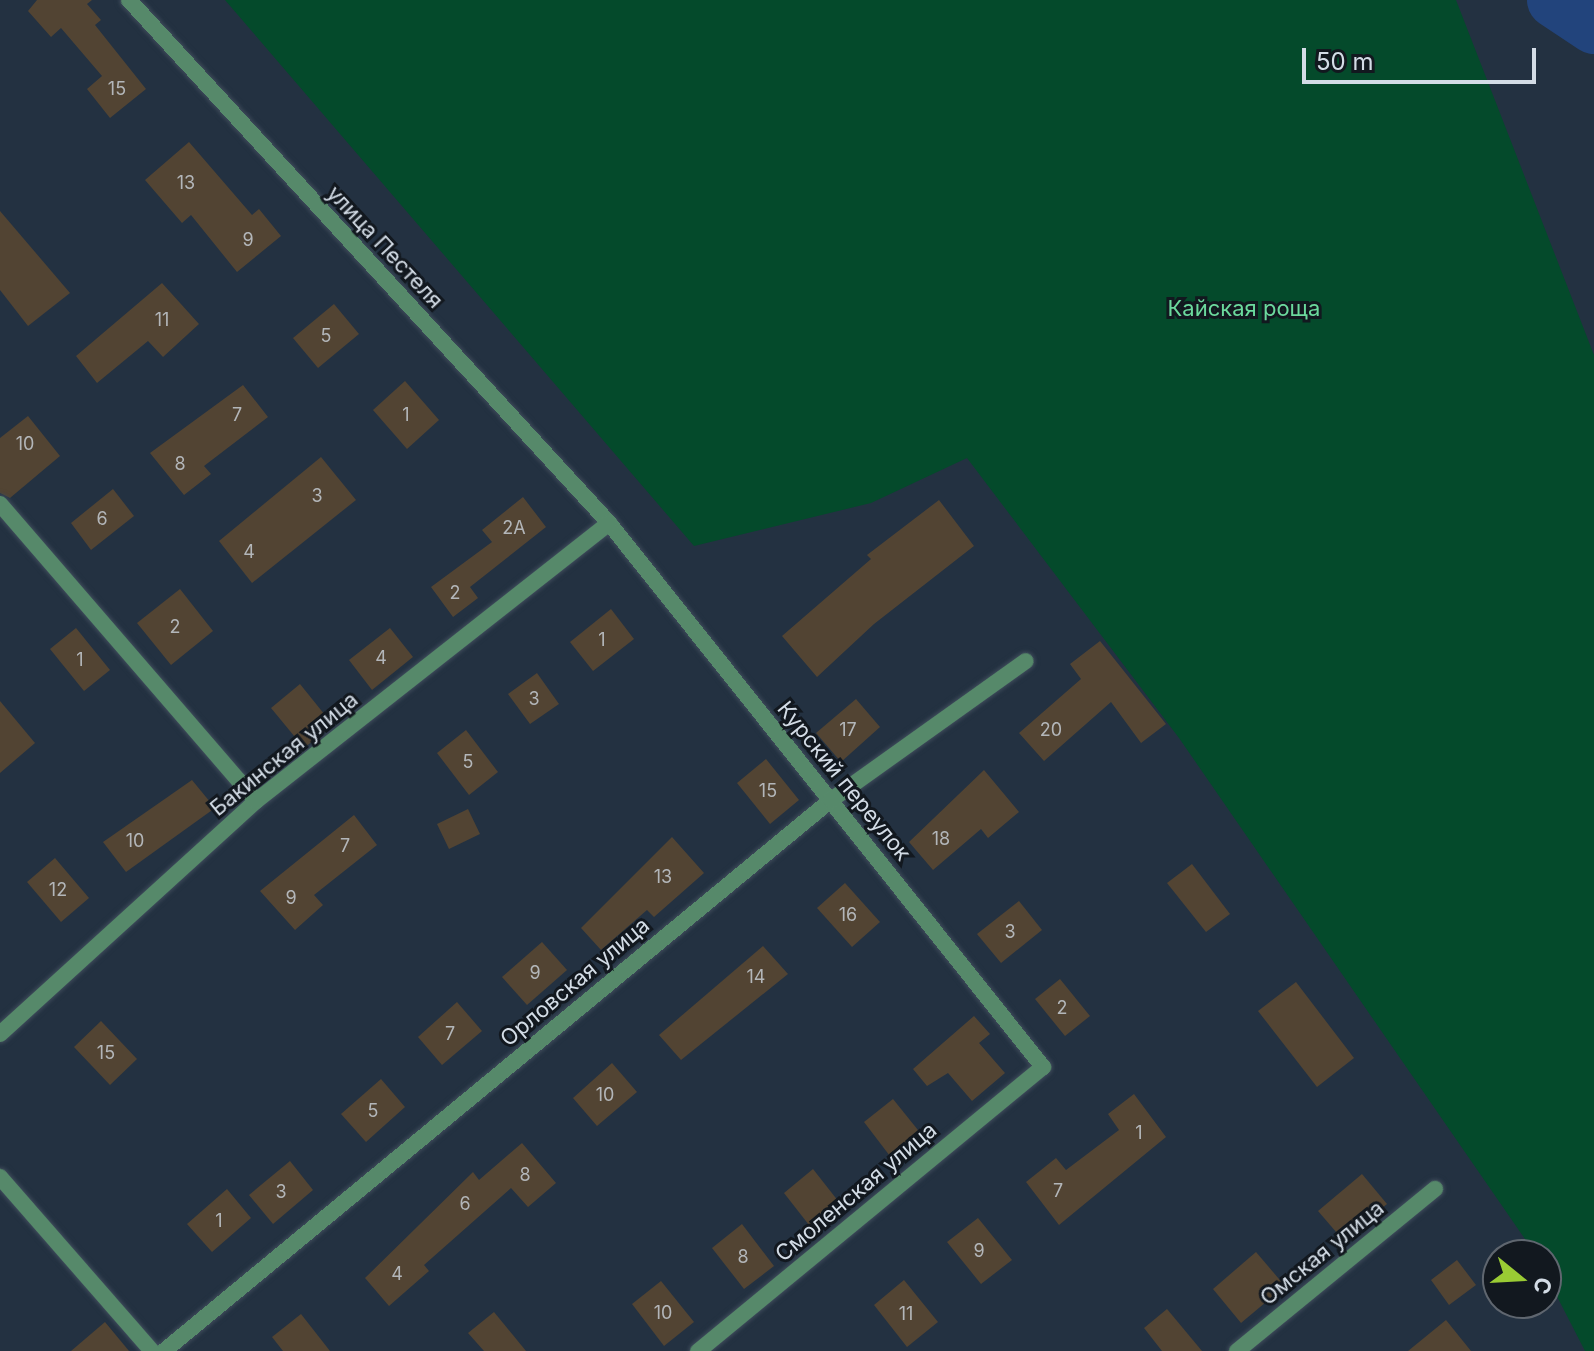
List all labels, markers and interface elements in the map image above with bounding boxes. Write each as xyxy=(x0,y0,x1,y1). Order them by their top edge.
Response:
scale bar xyxy=(1306,32,1540,82)
text: 50 m xyxy=(1316,47,1374,76)
house number: 15 xyxy=(108,78,126,100)
house number: 13 xyxy=(177,172,195,194)
street label: улица Пестеля xyxy=(321,180,449,314)
house number: 9 xyxy=(242,229,254,251)
park label: Кайская роща xyxy=(1168,296,1320,322)
house number: 11 xyxy=(155,309,169,331)
house number: 5 xyxy=(321,325,331,347)
house number: 7 xyxy=(232,404,242,426)
house number: 1 xyxy=(402,404,410,426)
house number: 10 xyxy=(16,433,34,455)
house number: 8 xyxy=(174,453,186,475)
house number: 3 xyxy=(311,485,323,507)
house number: 6 xyxy=(96,508,108,530)
house number: 2А xyxy=(502,517,526,539)
house number: 4 xyxy=(243,541,255,563)
house number: 2 xyxy=(450,582,460,604)
house number: 2 xyxy=(170,616,180,638)
house number: 1 xyxy=(598,629,606,651)
house number: 4 xyxy=(375,647,387,669)
house number: 1 xyxy=(76,649,84,671)
street label: Бакинская улица xyxy=(205,686,363,822)
house number: 3 xyxy=(528,688,540,710)
street label: Курский переулок xyxy=(772,696,916,866)
house number: 17 xyxy=(839,719,857,741)
house number: 20 xyxy=(1040,719,1062,741)
house number: 5 xyxy=(463,751,473,773)
house number: 15 xyxy=(759,780,777,802)
house number: 18 xyxy=(932,828,950,850)
house number: 10 xyxy=(126,830,144,852)
house number: 7 xyxy=(340,835,350,857)
house number: 13 xyxy=(654,866,672,888)
house number: 12 xyxy=(49,879,67,901)
house number: 9 xyxy=(285,887,297,909)
house number: 16 xyxy=(839,904,857,926)
street label: Орловская улица xyxy=(495,912,655,1052)
house number: 3 xyxy=(1004,921,1016,943)
house number: 9 xyxy=(529,962,541,984)
house number: 14 xyxy=(747,966,765,988)
house number: 2 xyxy=(1057,997,1067,1019)
house number: 7 xyxy=(445,1023,455,1045)
house number: 15 xyxy=(97,1042,115,1064)
house number: 10 xyxy=(596,1084,614,1106)
house number: 5 xyxy=(368,1100,378,1122)
street label: Смоленская улица xyxy=(770,1117,942,1267)
house number: 1 xyxy=(1135,1122,1143,1144)
house number: 8 xyxy=(519,1164,531,1186)
house number: 7 xyxy=(1053,1180,1063,1202)
house number: 3 xyxy=(275,1181,287,1203)
house number: 6 xyxy=(459,1193,471,1215)
street label: Омская улица xyxy=(1255,1195,1389,1311)
house number: 1 xyxy=(215,1210,223,1232)
north arrow xyxy=(1482,1239,1562,1319)
house number: 9 xyxy=(973,1240,985,1262)
house number: 8 xyxy=(737,1246,749,1268)
house number: 4 xyxy=(391,1263,403,1285)
text: С xyxy=(1528,1274,1558,1298)
house number: 10 xyxy=(654,1302,672,1324)
house number: 11 xyxy=(899,1303,913,1325)

